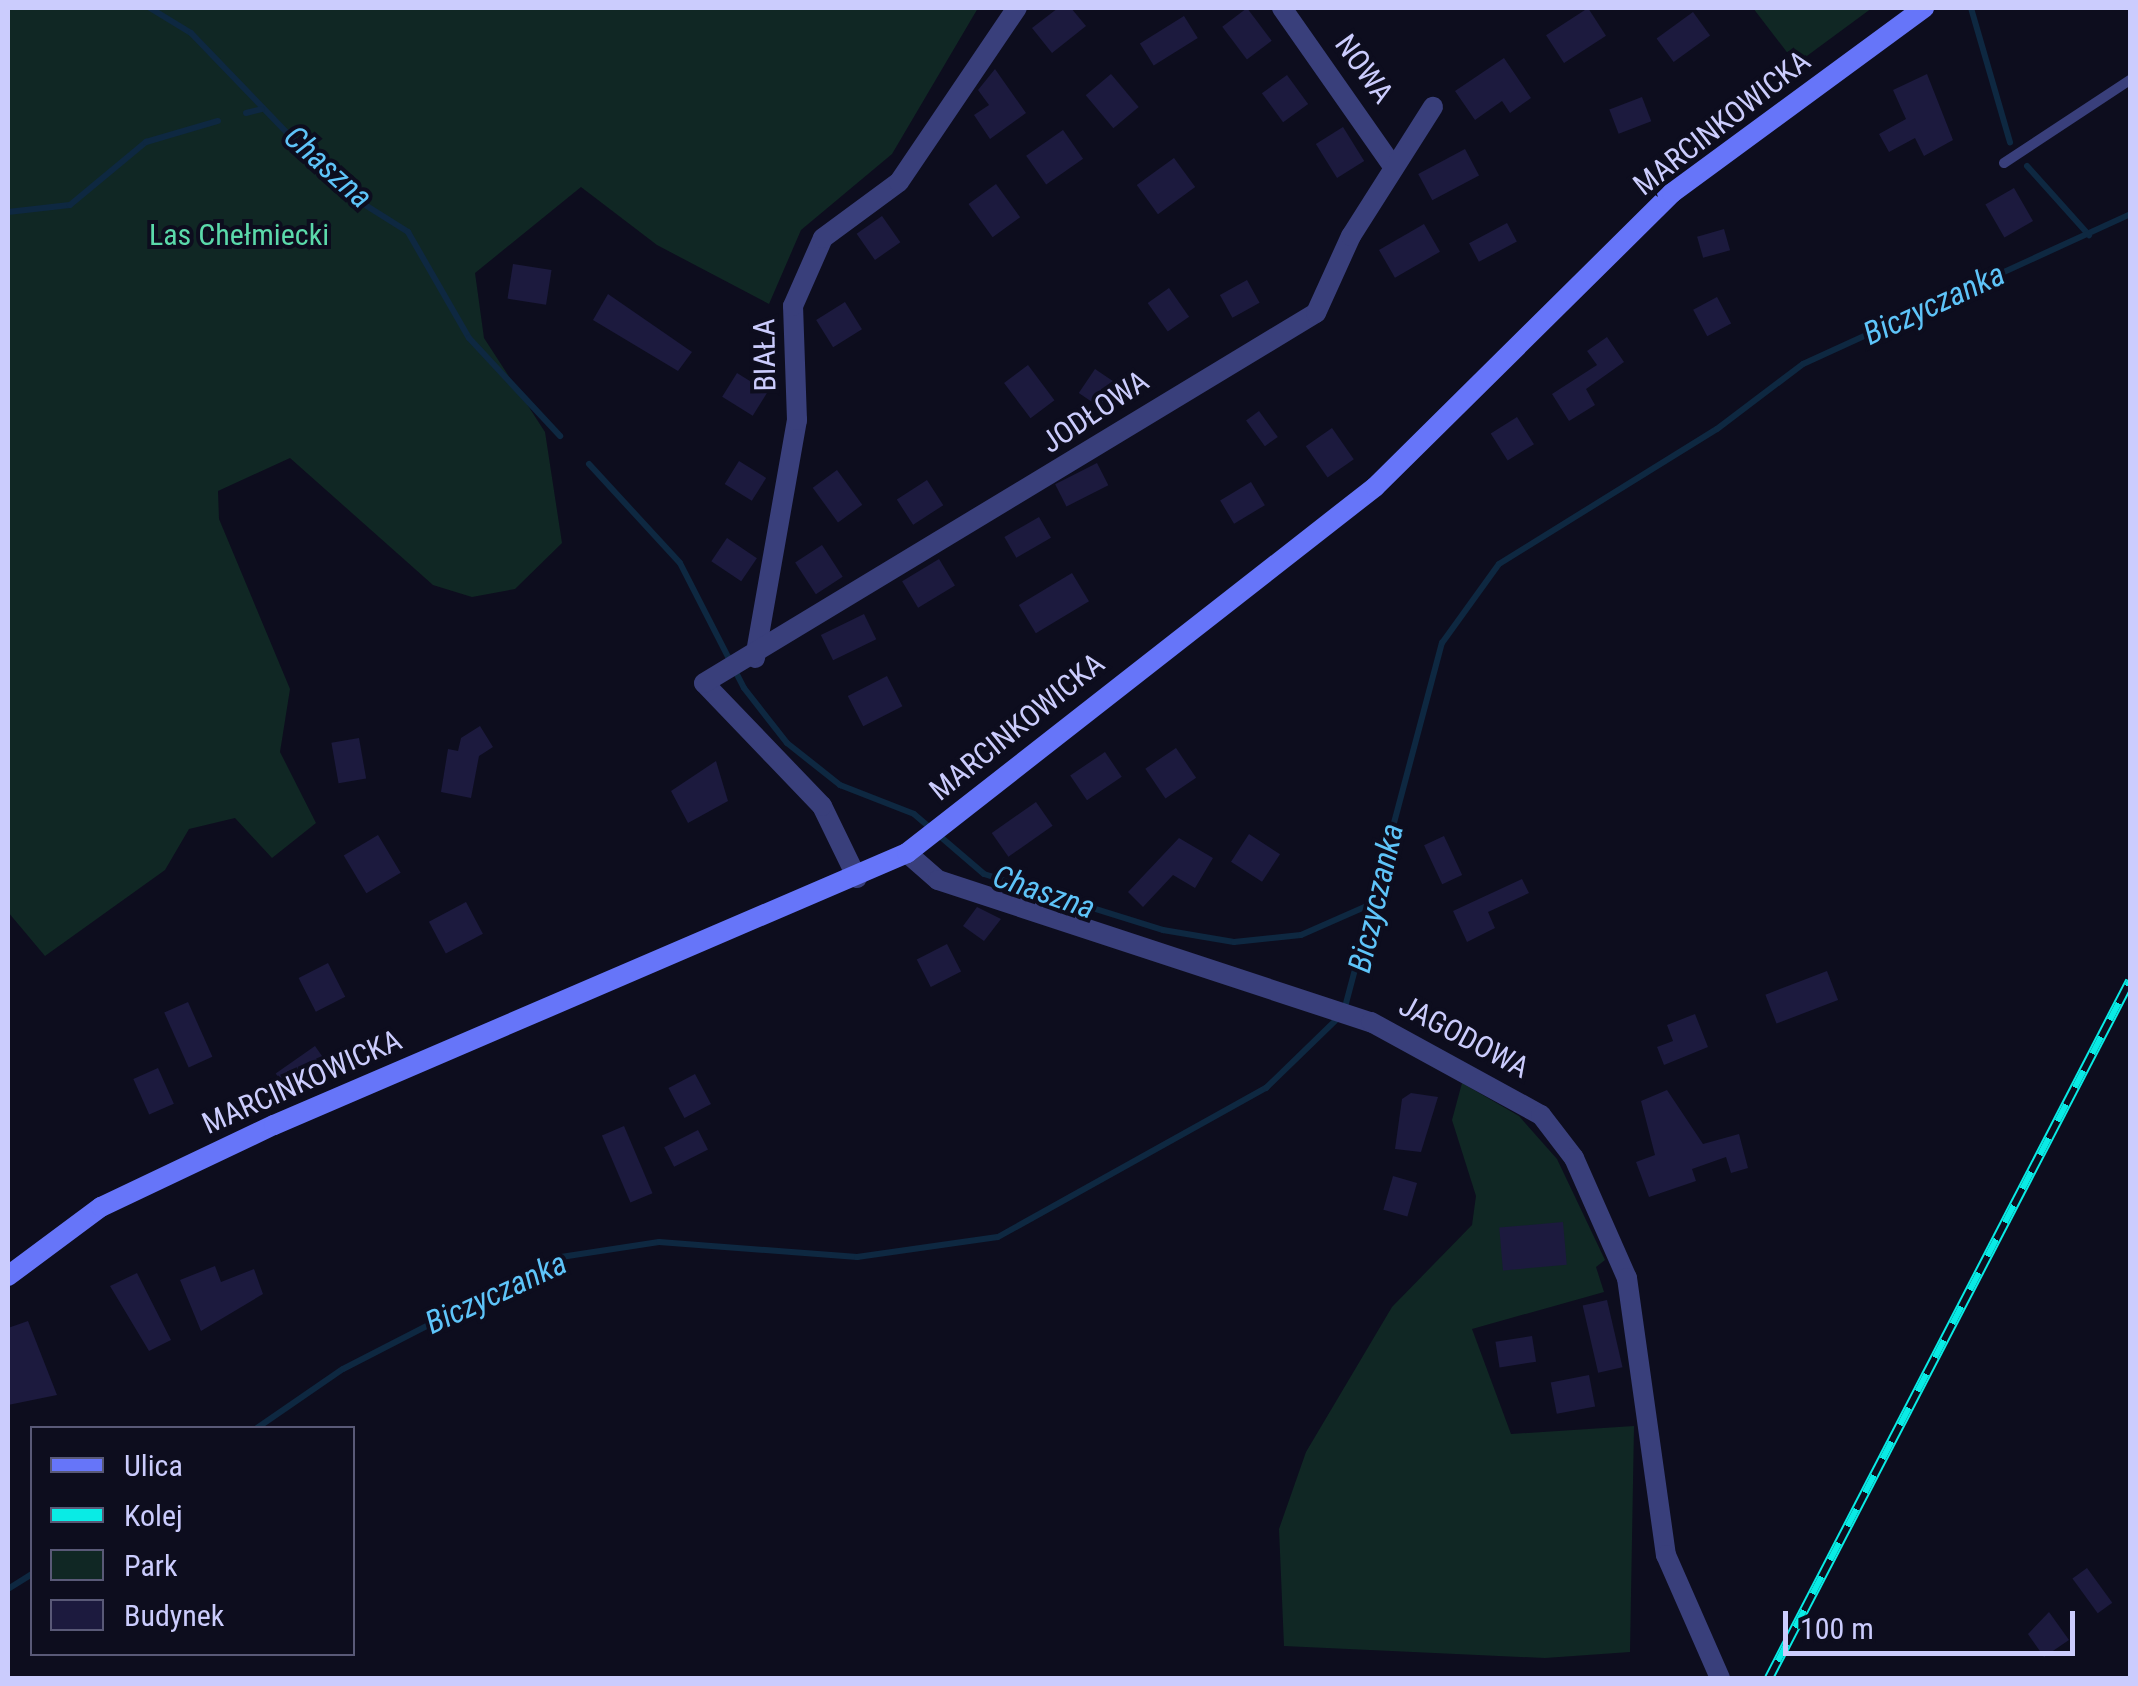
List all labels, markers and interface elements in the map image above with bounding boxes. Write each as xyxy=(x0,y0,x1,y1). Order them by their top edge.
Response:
street label: NOWA xyxy=(1327,28,1401,110)
street label: MARCINKOWICKA xyxy=(1627,43,1817,203)
water label: Chaszna xyxy=(276,118,380,216)
park label: Las Chełmiecki xyxy=(149,217,329,253)
water label: Biczyczanka xyxy=(1857,255,2011,353)
street label: BIAŁA xyxy=(746,318,784,392)
street label: JODŁOWA xyxy=(1035,363,1155,461)
street label: MARCINKOWICKA xyxy=(922,646,1112,808)
water label: Biczyczanka xyxy=(1340,820,1412,976)
water label: Chaszna xyxy=(988,857,1100,927)
street label: JAGODOWA xyxy=(1393,988,1535,1086)
street label: MARCINKOWICKA xyxy=(197,1022,407,1142)
water label: Biczyczanka xyxy=(419,1244,573,1342)
legend xyxy=(30,1426,355,1656)
text: Ulica xyxy=(124,1448,183,1483)
text: Kolej xyxy=(124,1498,183,1533)
text: Park xyxy=(124,1548,178,1583)
scale bar xyxy=(1788,1591,2080,1653)
text: Budynek xyxy=(124,1598,224,1633)
text: 100 m xyxy=(1800,1611,1874,1646)

